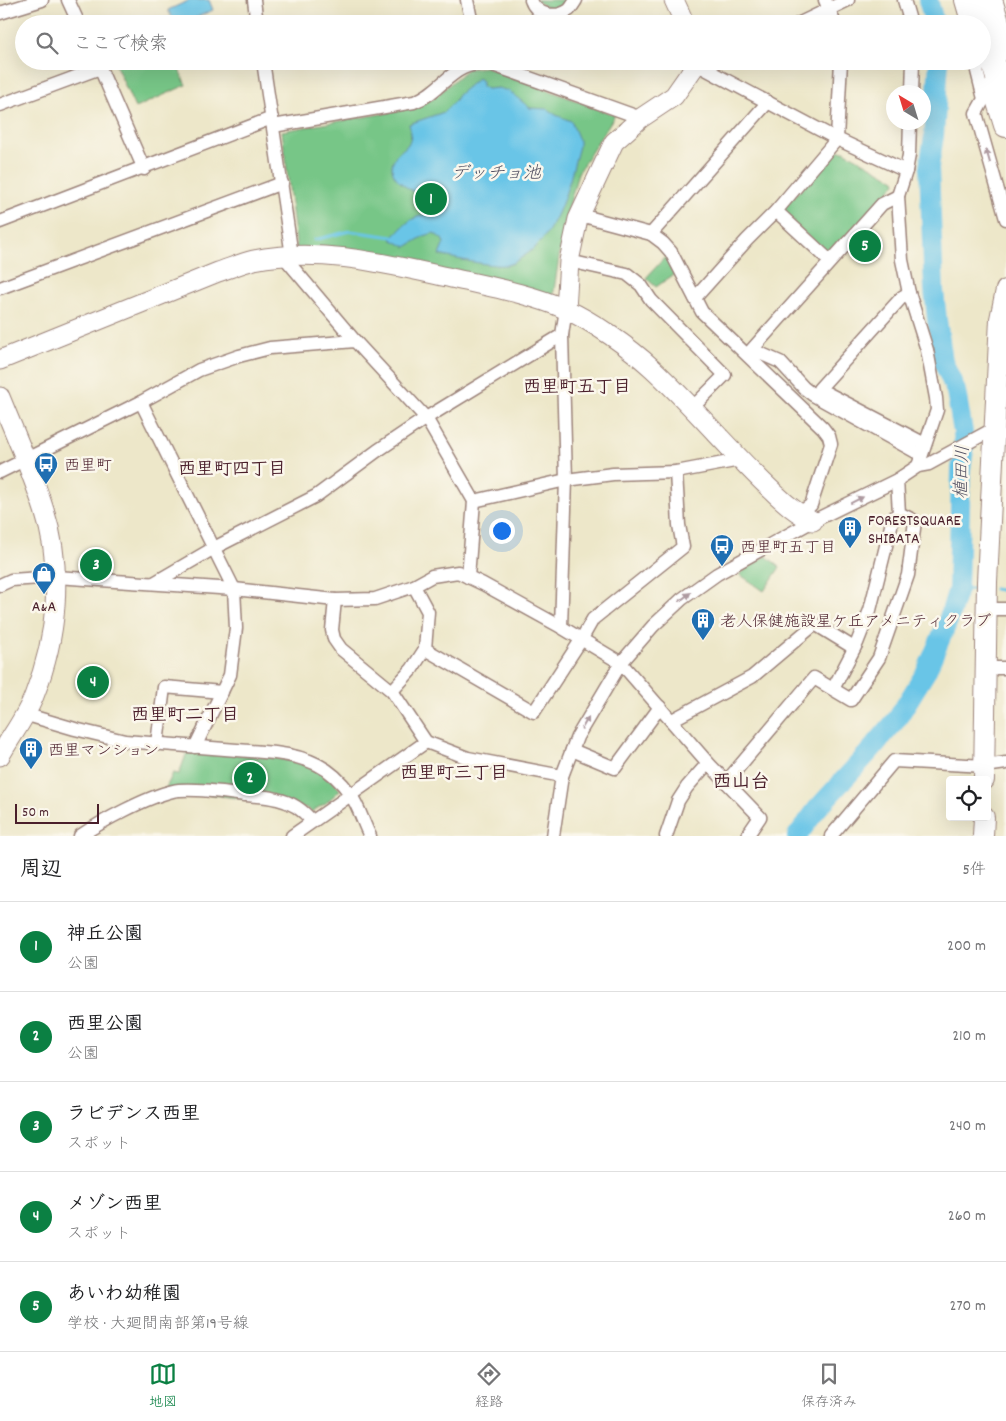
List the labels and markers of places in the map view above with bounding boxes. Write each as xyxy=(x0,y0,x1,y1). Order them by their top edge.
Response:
pin: 1 xyxy=(415,180,447,218)
pin: 5 xyxy=(849,227,881,265)
bus stop icon: 西里町 xyxy=(33,451,59,485)
place label: 西里町 xyxy=(64,455,112,478)
place label: FORESTSQUARE SHIBATA xyxy=(868,510,961,551)
building icon: FORESTSQUARE SHIBATA xyxy=(837,515,863,549)
bus stop icon: 西里町五丁目 xyxy=(709,533,735,567)
place label: 西里町五丁目 xyxy=(740,537,836,560)
pin: 3 xyxy=(80,546,112,584)
shop icon: A&A xyxy=(31,561,57,595)
place label: A&A xyxy=(32,596,57,619)
building icon: 老人保健施設星ケ丘アメニティクラブ xyxy=(690,607,716,641)
place label: 老人保健施設星ケ丘アメニティクラブ xyxy=(720,611,991,634)
pin: 4 xyxy=(77,663,109,701)
building icon: 西里マンション xyxy=(18,736,44,770)
place label: 西里マンション xyxy=(48,740,159,763)
pin: 2 xyxy=(234,759,266,797)

